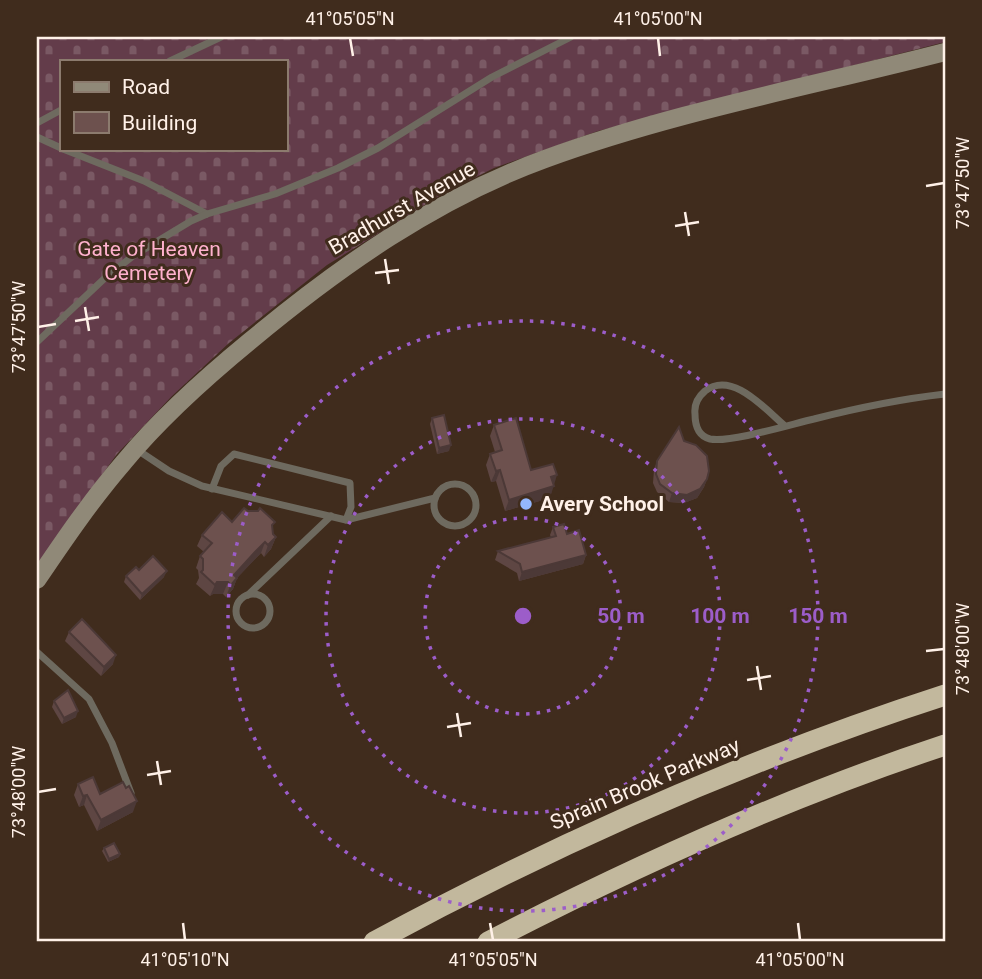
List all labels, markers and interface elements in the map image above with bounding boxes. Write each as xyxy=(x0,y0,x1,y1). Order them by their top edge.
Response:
text: 41°05'05"N xyxy=(305,8,395,29)
text: 41°05'00"N xyxy=(613,8,703,29)
legend xyxy=(60,60,287,150)
text: Road xyxy=(122,75,170,99)
text: Building xyxy=(122,111,197,135)
text: 73°47'50"W xyxy=(952,137,973,229)
street label: Bradhurst Avenue xyxy=(325,156,479,260)
park label: Gate of Heaven Cemetery xyxy=(77,237,221,285)
text: 73°47'50"W xyxy=(8,281,29,373)
place label: Avery School xyxy=(540,492,664,516)
marker: Avery School xyxy=(518,496,534,512)
text: 73°48'00"W xyxy=(952,603,973,695)
centre of rings xyxy=(511,604,535,628)
text: 50 m xyxy=(597,604,645,628)
text: 100 m xyxy=(690,604,750,628)
text: 150 m xyxy=(788,604,848,628)
street label: Sprain Brook Parkway xyxy=(547,733,743,835)
text: 73°48'00"W xyxy=(8,746,29,838)
text: 41°05'10"N xyxy=(140,949,230,970)
text: 41°05'05"N xyxy=(448,949,538,970)
text: 41°05'00"N xyxy=(755,949,845,970)

